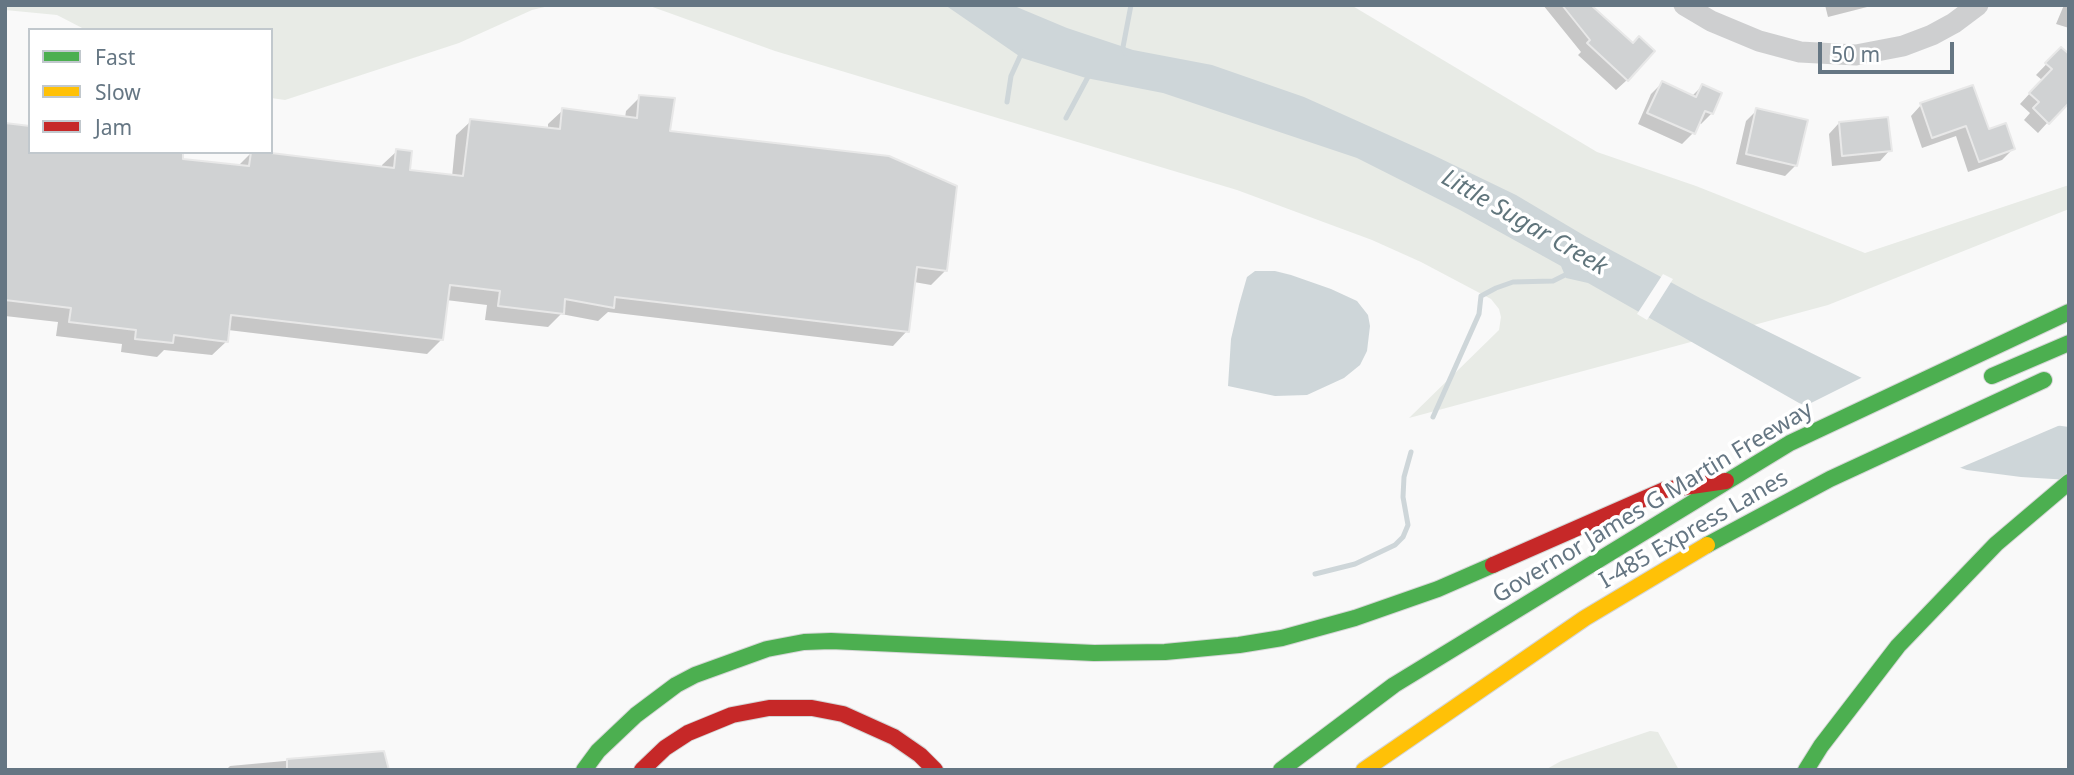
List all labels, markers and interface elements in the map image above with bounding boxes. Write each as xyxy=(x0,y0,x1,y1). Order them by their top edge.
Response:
legend xyxy=(28,28,273,154)
scale bar xyxy=(1822,28,1958,72)
text: 50 m xyxy=(1831,40,1880,68)
text: Fast xyxy=(95,43,135,71)
text: Slow xyxy=(95,78,141,106)
text: Jam xyxy=(95,113,132,141)
water label: Little Sugar Creek xyxy=(1436,164,1612,282)
street label: Governor James G Martin Freeway xyxy=(1488,396,1818,610)
street label: I-485 Express Lanes xyxy=(1595,465,1793,595)

